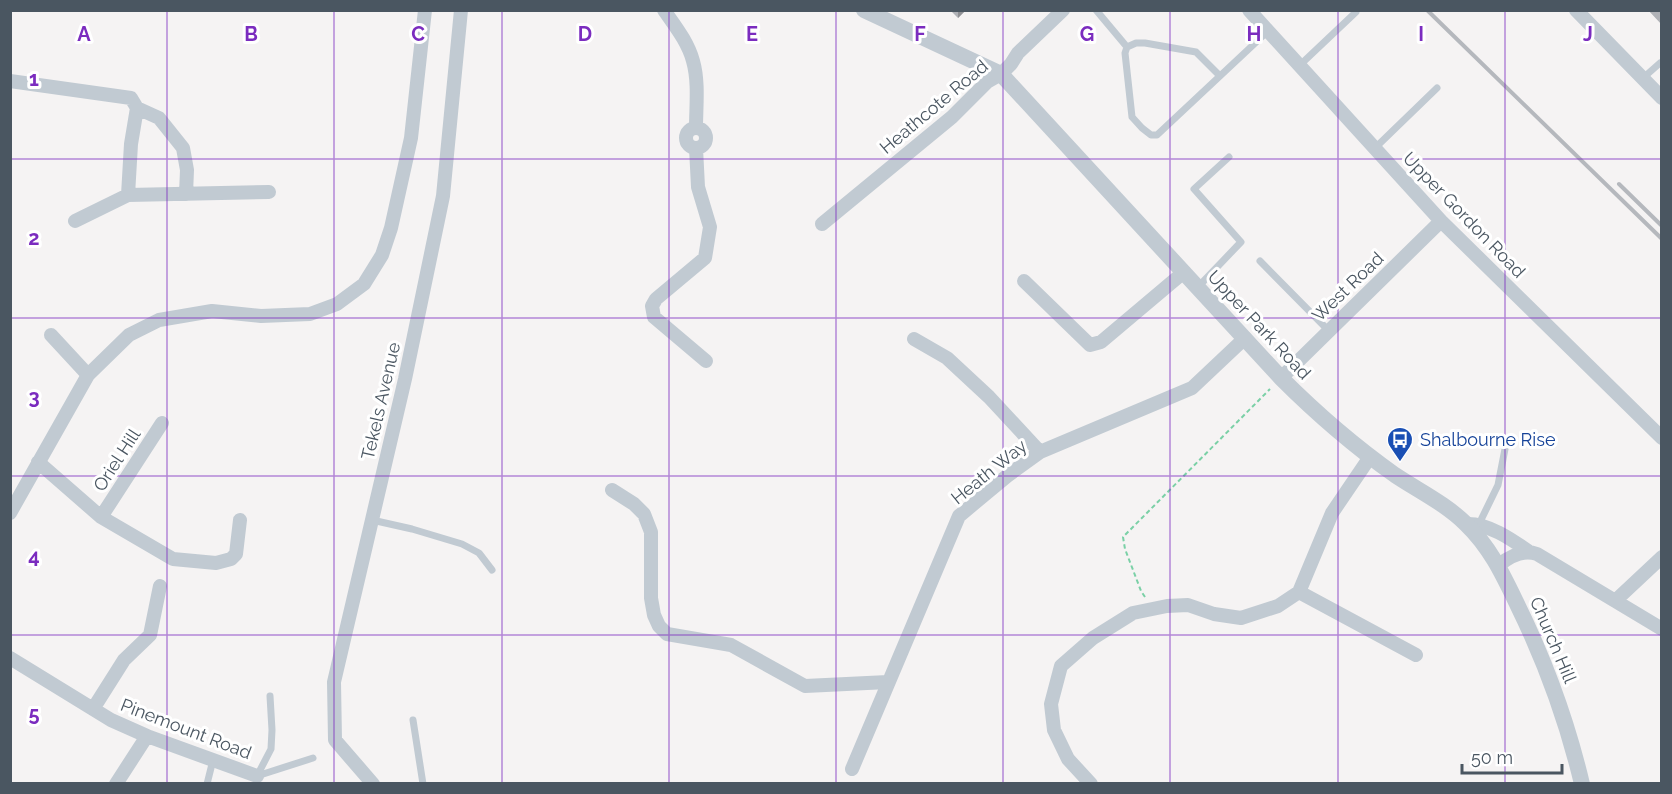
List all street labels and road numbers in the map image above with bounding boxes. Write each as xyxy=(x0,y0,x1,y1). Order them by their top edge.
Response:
street label: Heathcote Road xyxy=(875,55,992,158)
street label: Upper Gordon Road xyxy=(1399,147,1530,282)
street label: West Road xyxy=(1308,248,1388,326)
street label: Upper Park Road xyxy=(1204,266,1315,383)
street label: Tekels Avenue xyxy=(357,340,404,462)
street label: Oriel Hill xyxy=(89,424,145,495)
street label: Heath Way xyxy=(947,435,1031,508)
street label: Church Hill xyxy=(1526,594,1581,686)
street label: Pinemount Road xyxy=(118,694,255,763)

